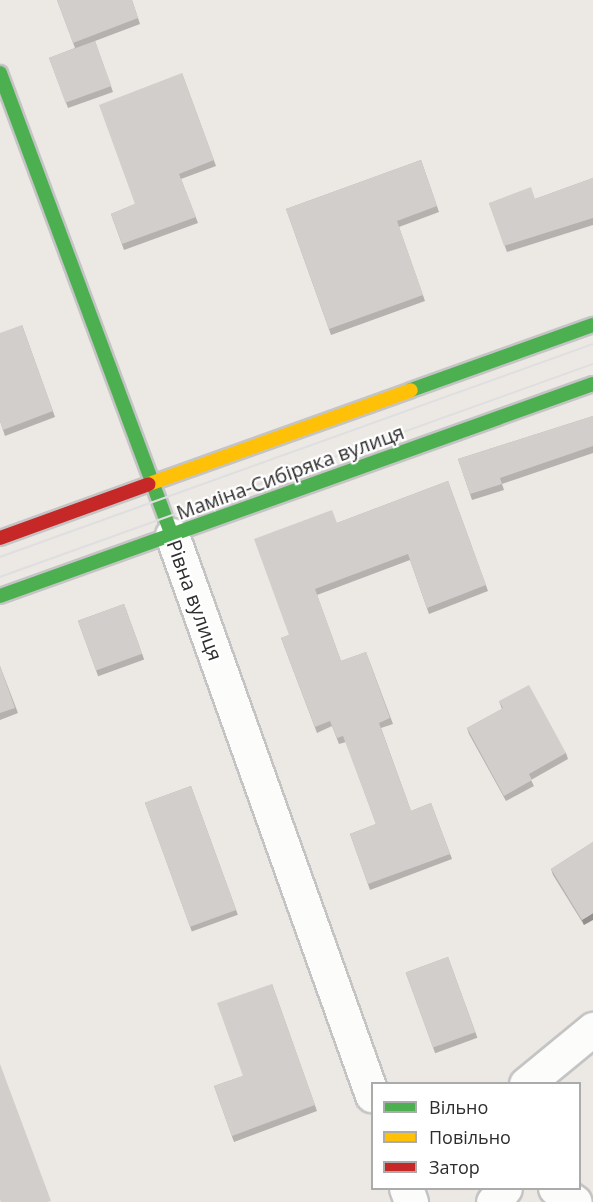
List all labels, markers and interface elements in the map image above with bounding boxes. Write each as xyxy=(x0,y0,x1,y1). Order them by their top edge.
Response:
street label: Маміна-Сибіряка вулиця xyxy=(173,420,407,524)
street label: Рівна вулиця xyxy=(162,536,228,664)
legend xyxy=(371,1082,581,1190)
text: Вільно xyxy=(429,1095,488,1119)
text: Повільно xyxy=(429,1125,511,1149)
text: Затор xyxy=(429,1155,480,1179)

